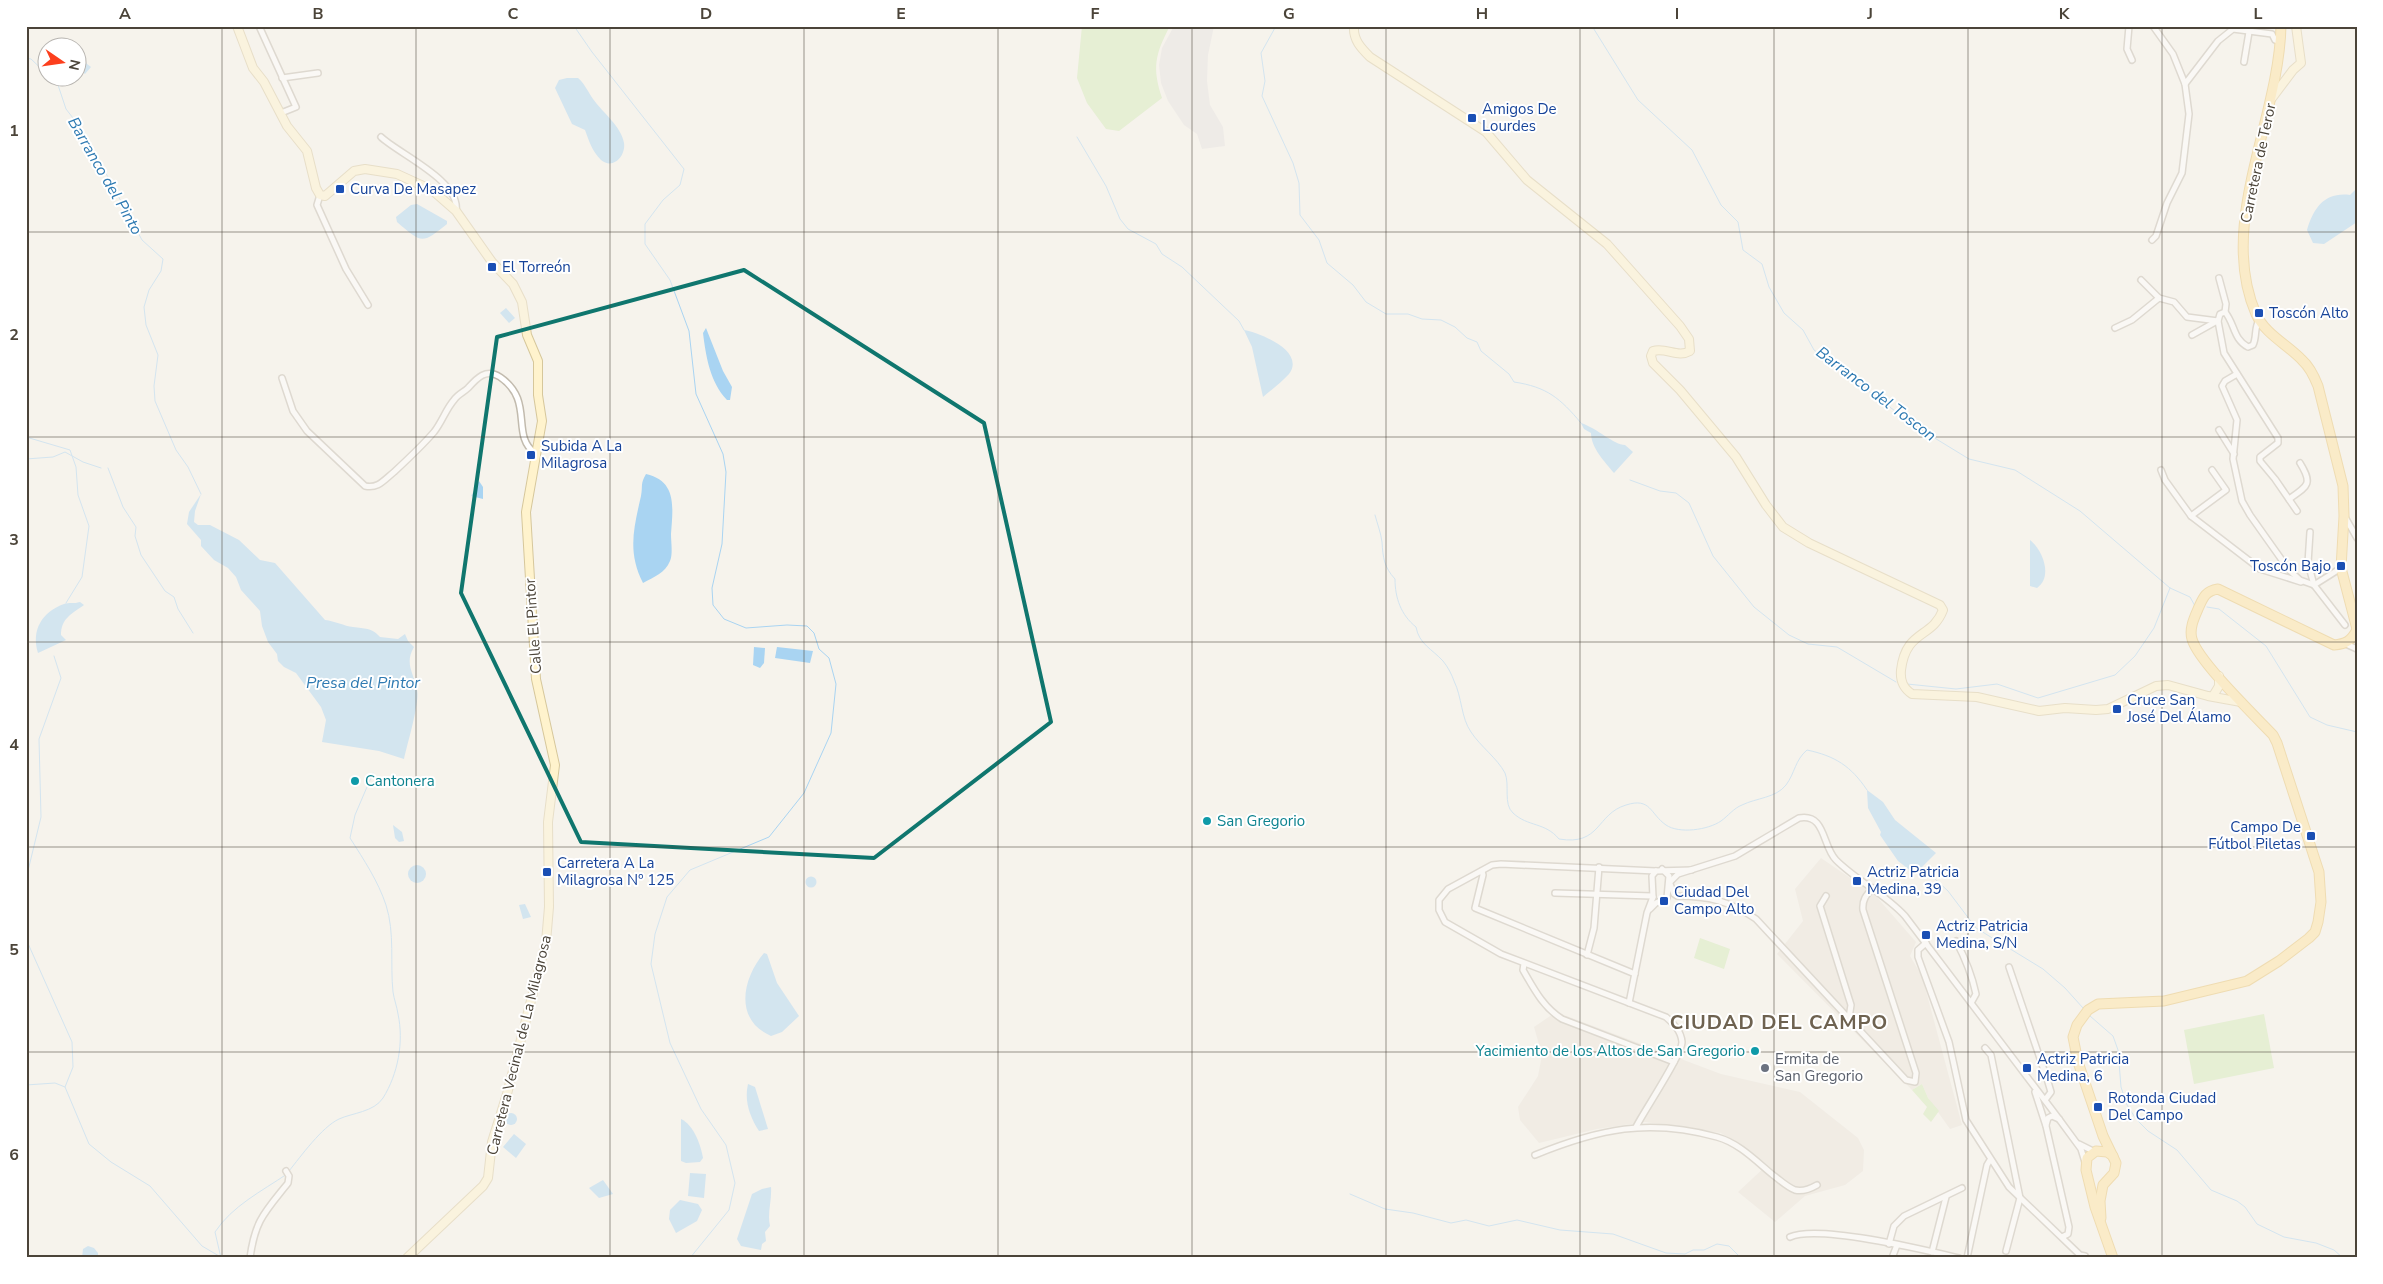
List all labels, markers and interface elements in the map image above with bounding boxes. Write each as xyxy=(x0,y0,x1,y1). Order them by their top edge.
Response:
text: A xyxy=(119,3,131,25)
text: B xyxy=(312,3,324,25)
text: C xyxy=(508,3,519,25)
text: D xyxy=(700,3,712,25)
text: E xyxy=(896,3,906,25)
text: F xyxy=(1091,3,1100,25)
text: G xyxy=(1283,3,1295,25)
text: H xyxy=(1476,3,1488,25)
text: I xyxy=(1675,3,1679,25)
text: J xyxy=(1866,3,1873,25)
text: K xyxy=(2059,3,2071,25)
text: L xyxy=(2254,3,2263,25)
north arrow xyxy=(38,38,88,88)
text: N xyxy=(64,58,85,72)
place label: Amigos De Lourdes xyxy=(1482,99,1557,136)
street label: Carretera de Teror xyxy=(2236,101,2281,225)
marker: Amigos De Lourdes xyxy=(1466,112,1478,124)
water label: Barranco del Pinto xyxy=(62,113,148,239)
text: 1 xyxy=(9,120,19,142)
place label: Curva De Masapez xyxy=(350,179,476,199)
marker: Curva De Masapez xyxy=(334,183,346,195)
place label: El Torreón xyxy=(502,257,571,277)
marker: El Torreón xyxy=(486,261,498,273)
place label: Toscón Alto xyxy=(2269,303,2349,323)
marker: Toscón Alto xyxy=(2253,307,2265,319)
text: 2 xyxy=(9,324,19,346)
water label: Barranco del Toscon xyxy=(1811,341,1941,447)
place label: Subida A La Milagrosa xyxy=(541,436,622,473)
marker: Subida A La Milagrosa xyxy=(525,449,537,461)
text: 3 xyxy=(9,529,19,551)
place label: Toscón Bajo xyxy=(2250,556,2331,576)
marker: Toscón Bajo xyxy=(2335,560,2347,572)
street label: Calle El Pintor xyxy=(520,577,546,675)
water label: Presa del Pintor xyxy=(306,672,421,694)
place label: Cruce San José Del Álamo xyxy=(2126,690,2231,727)
marker: Cruce San José Del Álamo xyxy=(2111,703,2123,715)
text: 4 xyxy=(9,734,19,756)
place label: Cantonera xyxy=(365,771,435,791)
marker: Cantonera xyxy=(349,775,361,787)
place label: San Gregorio xyxy=(1217,811,1305,831)
marker: San Gregorio xyxy=(1201,815,1213,827)
place label: Campo De Fútbol Piletas xyxy=(2208,817,2301,854)
marker: Campo De Fútbol Piletas xyxy=(2305,830,2317,842)
place label: Carretera A La Milagrosa Nº 125 xyxy=(557,853,674,890)
place label: Actriz Patricia Medina, 39 xyxy=(1867,862,1959,899)
marker: Carretera A La Milagrosa Nº 125 xyxy=(541,866,553,878)
marker: Actriz Patricia Medina, 39 xyxy=(1851,875,1863,887)
place label: Ciudad Del Campo Alto xyxy=(1674,882,1754,919)
marker: Ciudad Del Campo Alto xyxy=(1658,895,1670,907)
place label: Actriz Patricia Medina, S/N xyxy=(1936,916,2028,953)
marker: Actriz Patricia Medina, S/N xyxy=(1920,929,1932,941)
street label: Carretera Vecinal de La Milagrosa xyxy=(482,933,556,1157)
text: 5 xyxy=(9,939,19,961)
district label: CIUDAD DEL CAMPO xyxy=(1670,1009,1888,1036)
place label: Yacimiento de los Altos de San Gregorio xyxy=(1475,1041,1745,1061)
marker: Yacimiento de los Altos de San Gregorio xyxy=(1749,1045,1761,1057)
place label: Ermita de San Gregorio xyxy=(1775,1049,1863,1086)
place label: Actriz Patricia Medina, 6 xyxy=(2037,1049,2129,1086)
marker: Ermita de San Gregorio xyxy=(1759,1062,1771,1074)
marker: Actriz Patricia Medina, 6 xyxy=(2021,1062,2033,1074)
place label: Rotonda Ciudad Del Campo xyxy=(2108,1088,2216,1125)
marker: Rotonda Ciudad Del Campo xyxy=(2092,1101,2104,1113)
text: 6 xyxy=(9,1144,19,1166)

